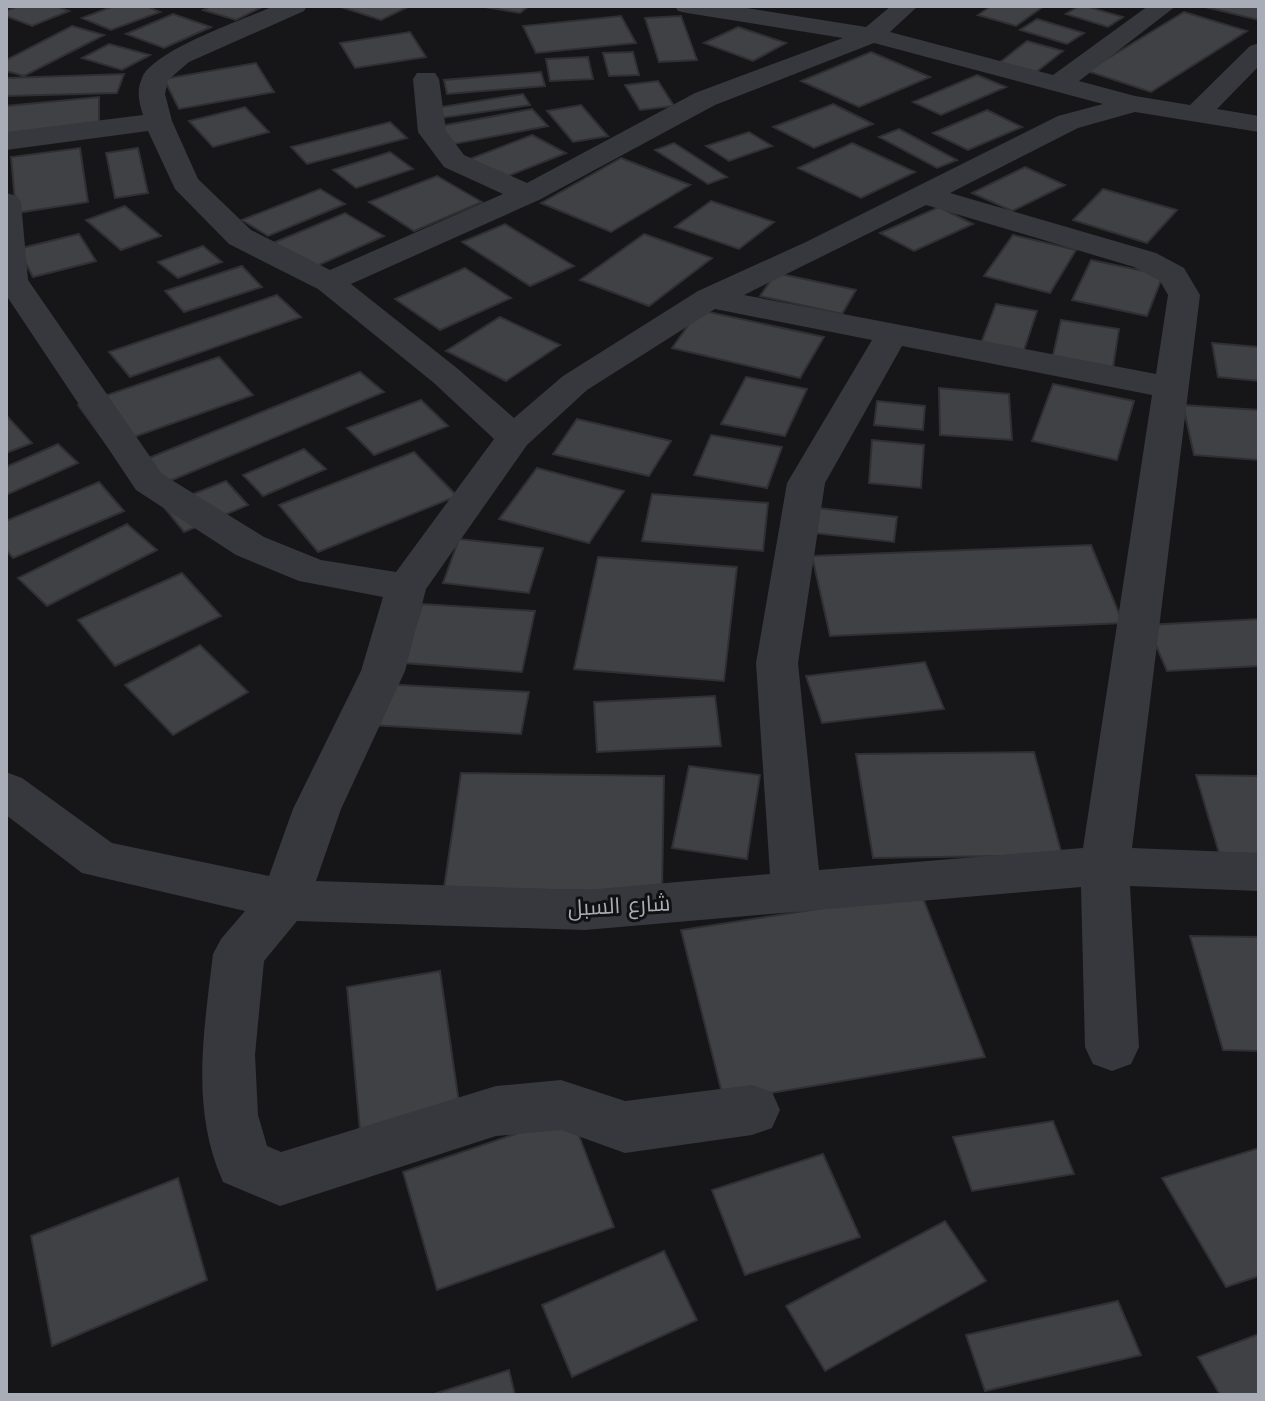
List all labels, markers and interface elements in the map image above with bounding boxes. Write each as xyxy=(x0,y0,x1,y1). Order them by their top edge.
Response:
street label: شارع السبل xyxy=(567,890,671,923)

